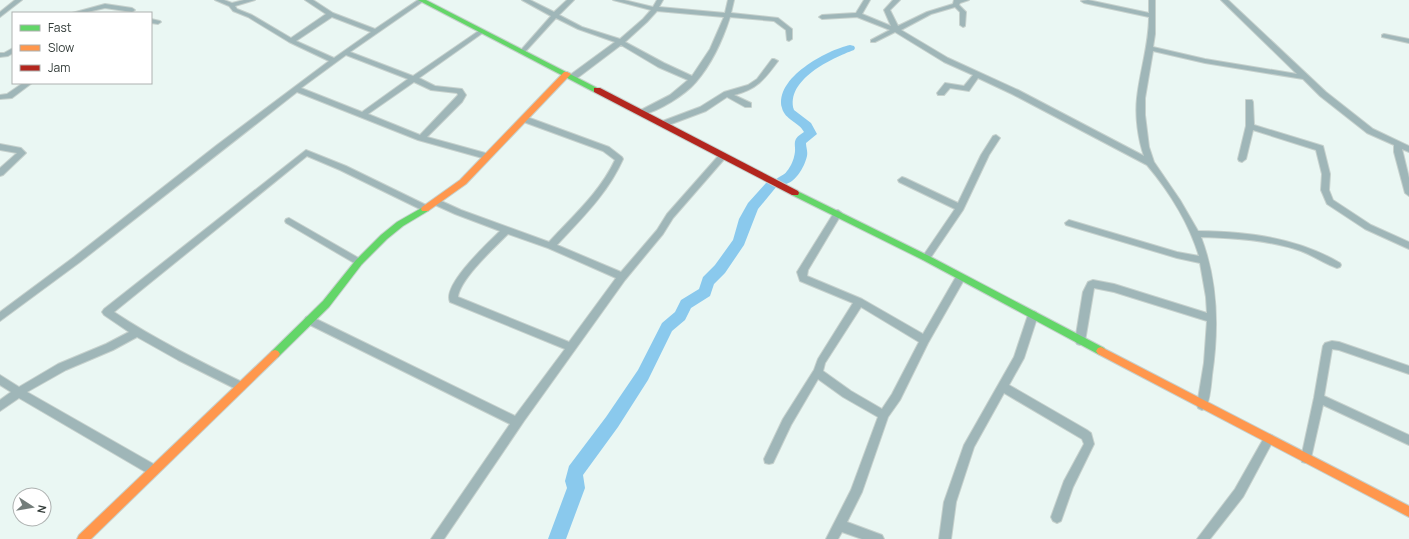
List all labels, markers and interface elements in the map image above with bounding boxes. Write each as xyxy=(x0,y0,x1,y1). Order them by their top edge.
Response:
legend xyxy=(12,12,152,84)
text: Fast xyxy=(48,19,72,36)
text: Slow xyxy=(48,39,74,56)
text: Jam xyxy=(48,59,70,76)
north arrow xyxy=(12,487,52,527)
text: N xyxy=(34,504,50,515)

